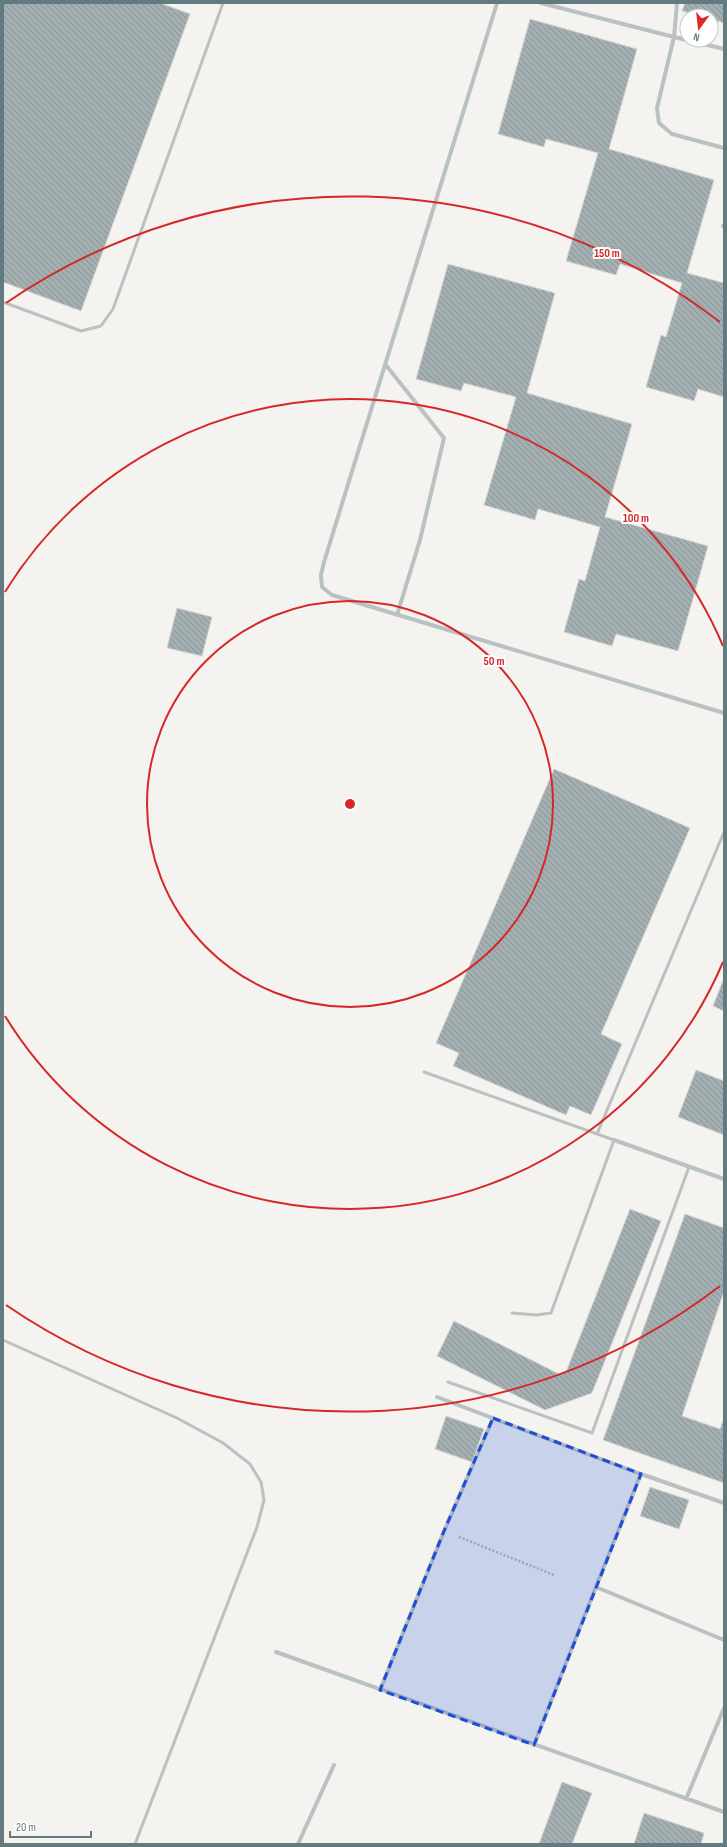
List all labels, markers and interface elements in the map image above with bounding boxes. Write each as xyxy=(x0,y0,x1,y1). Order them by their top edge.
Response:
north arrow xyxy=(679,8,719,48)
text: N xyxy=(692,30,701,44)
text: 150 m xyxy=(594,246,620,261)
text: 100 m xyxy=(623,511,649,526)
text: 50 m xyxy=(484,654,504,669)
centre of rings xyxy=(343,797,357,811)
scale bar xyxy=(10,1813,91,1839)
text: 20 m xyxy=(16,1820,36,1835)

